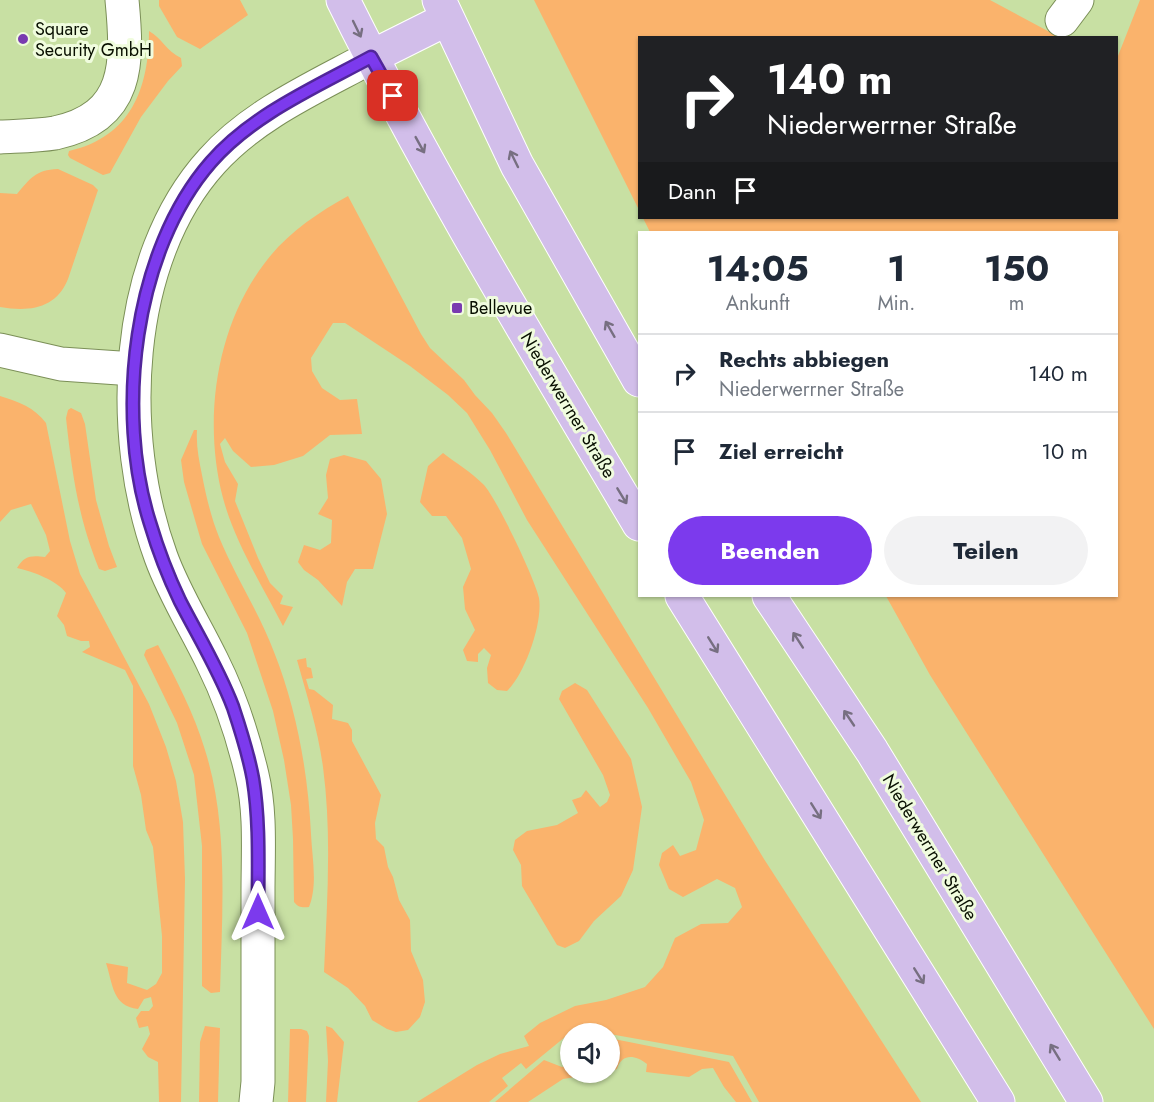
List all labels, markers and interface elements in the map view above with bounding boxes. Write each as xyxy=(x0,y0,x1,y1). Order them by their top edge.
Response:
place label: Square Security GmbH xyxy=(35,16,152,63)
one-way arrow xyxy=(352,19,363,37)
marker: Square Security GmbH xyxy=(16,32,30,46)
text: 140 m xyxy=(767,49,893,110)
icon: right xyxy=(668,60,746,138)
pin xyxy=(367,70,418,121)
icon: arrive xyxy=(376,79,409,112)
text: Niederwerrner Straße xyxy=(767,105,1017,144)
one-way arrow xyxy=(414,136,426,153)
one-way arrow xyxy=(508,151,520,169)
icon: arrive xyxy=(729,174,762,207)
text: Dann xyxy=(668,175,717,207)
text: 14:05 xyxy=(707,242,809,294)
text: 1 xyxy=(887,242,906,294)
text: 150 xyxy=(984,242,1049,294)
text: Ankunft xyxy=(726,289,790,318)
text: Min. xyxy=(877,289,915,318)
text: m xyxy=(1009,289,1024,318)
place label: Bellevue xyxy=(469,295,532,321)
marker: Bellevue xyxy=(450,301,464,315)
one-way arrow xyxy=(604,321,616,338)
street label: Niederwerrner Straße xyxy=(514,327,622,483)
text: Rechts abbiegen xyxy=(719,343,889,375)
icon: right xyxy=(668,357,701,390)
text: 140 m xyxy=(1028,357,1088,389)
text: Niederwerrner Straße xyxy=(719,375,904,404)
icon: arrive xyxy=(668,435,701,468)
text: Ziel erreicht xyxy=(719,435,843,467)
text: 10 m xyxy=(1041,435,1088,467)
one-way arrow xyxy=(617,487,629,504)
button: Beenden xyxy=(668,516,872,585)
button: Teilen xyxy=(884,516,1088,585)
one-way arrow xyxy=(792,633,804,649)
one-way arrow xyxy=(707,636,719,653)
one-way arrow xyxy=(843,711,855,727)
street label: Niederwerrner Straße xyxy=(876,769,984,925)
one-way arrow xyxy=(810,802,822,819)
position arrow xyxy=(226,880,290,944)
one-way arrow xyxy=(913,967,925,984)
map controls xyxy=(560,1023,620,1083)
button: sound xyxy=(560,1023,620,1083)
one-way arrow xyxy=(1049,1044,1061,1061)

